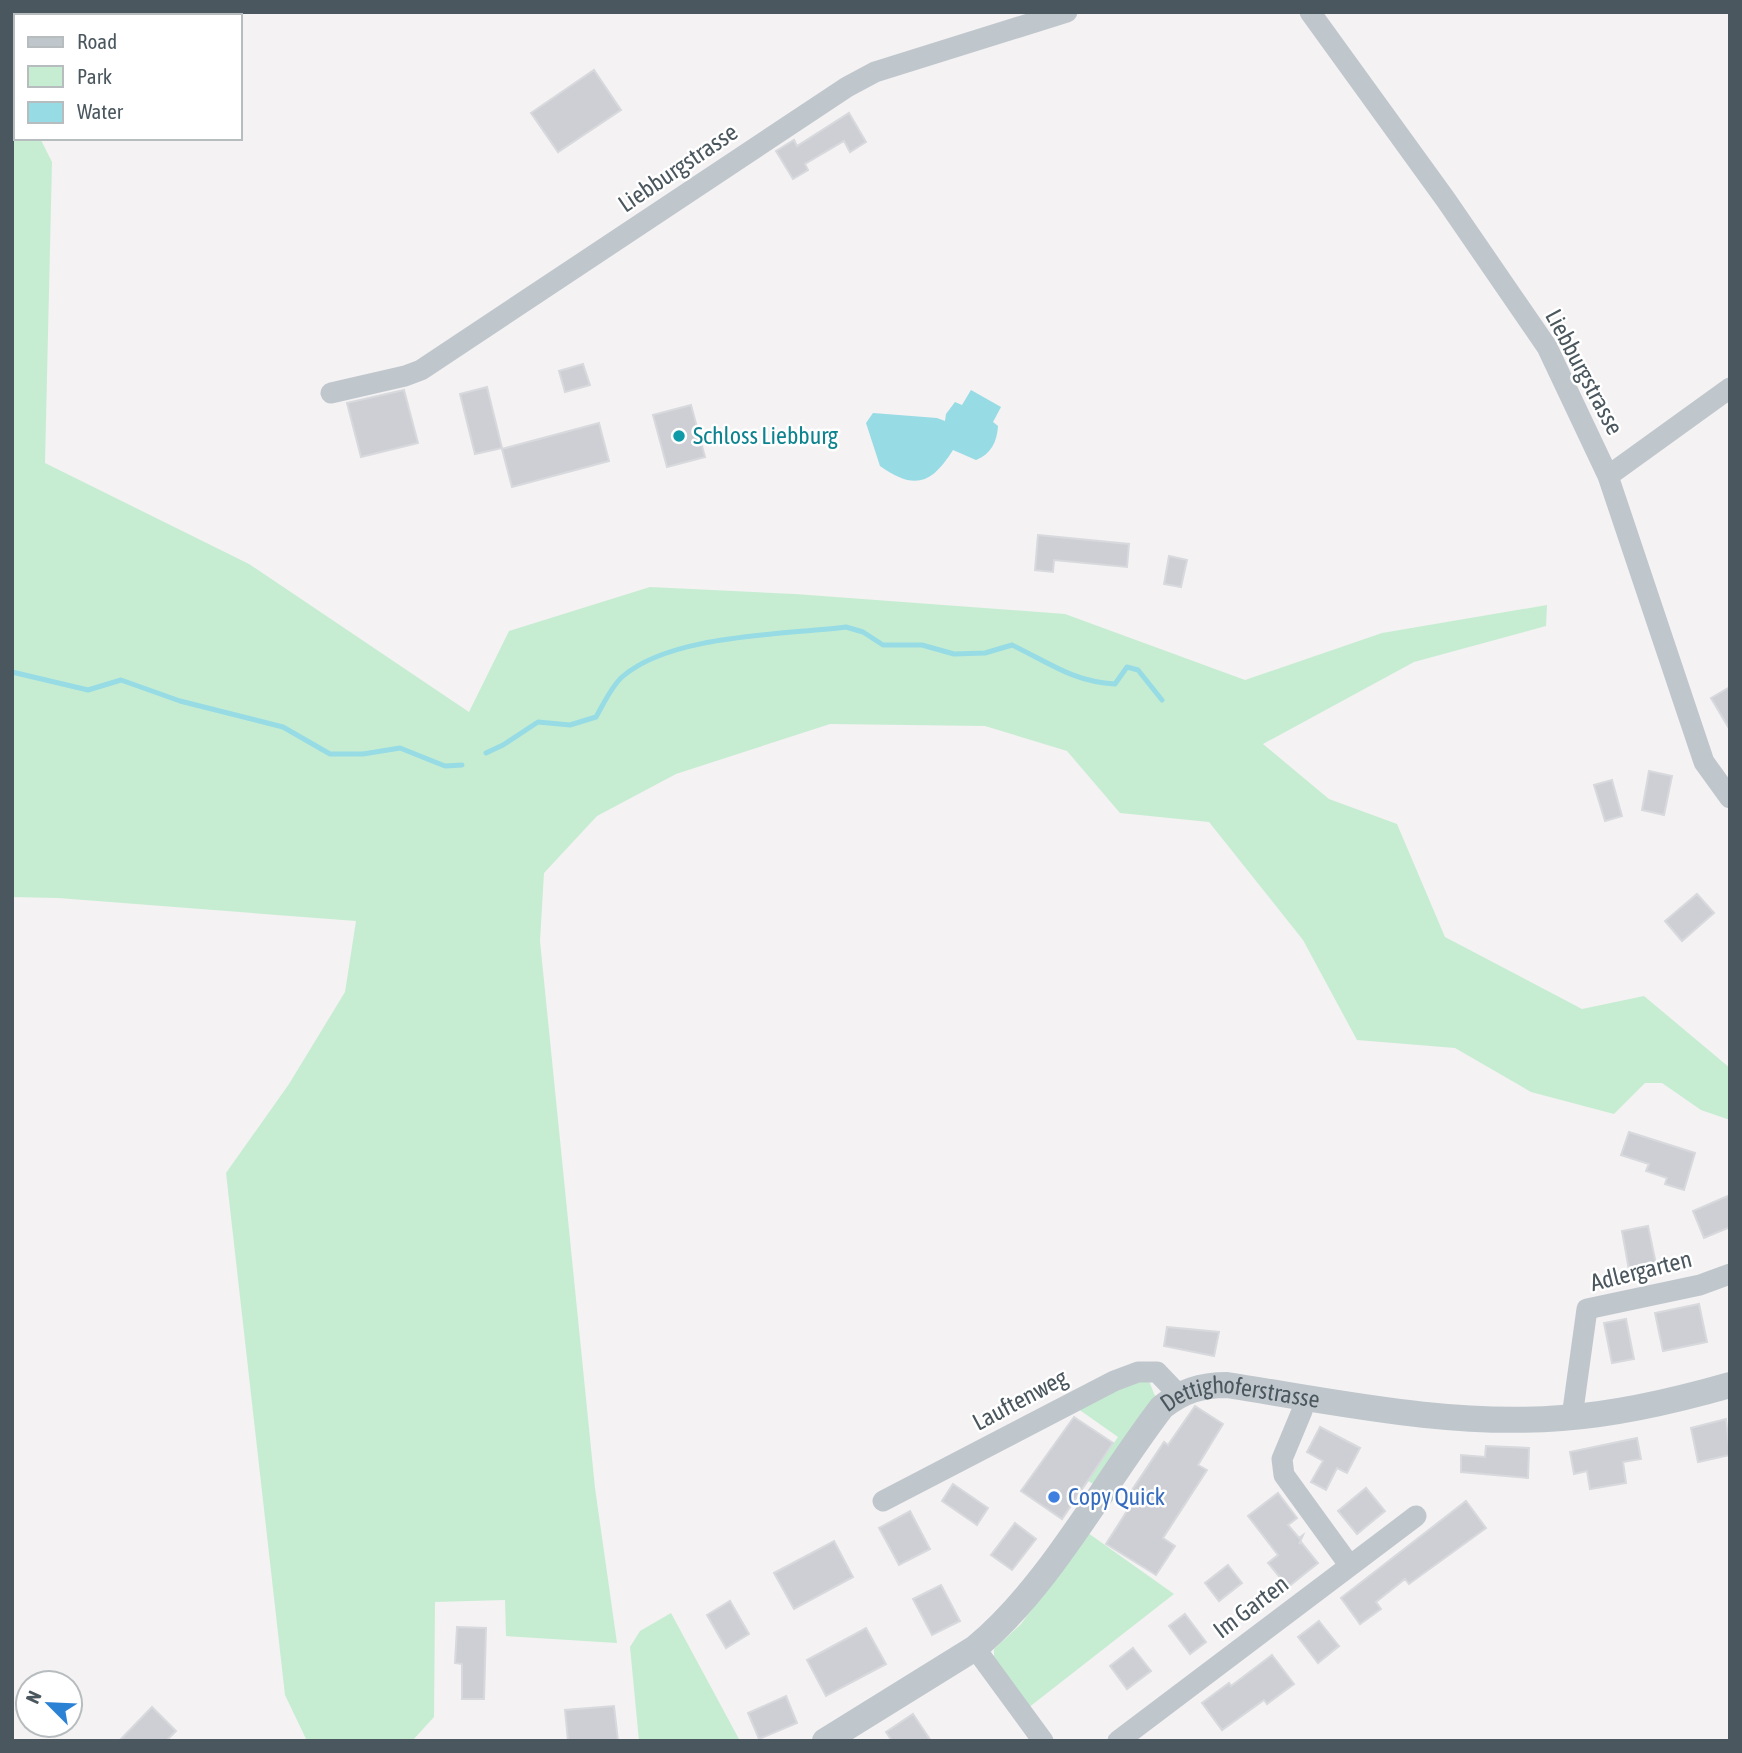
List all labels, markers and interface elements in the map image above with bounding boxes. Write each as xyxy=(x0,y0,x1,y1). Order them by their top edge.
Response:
legend xyxy=(14,14,242,140)
text: Road xyxy=(77,29,117,53)
text: Park xyxy=(77,64,112,88)
text: Water xyxy=(77,99,124,123)
street label: Liebburgstrasse xyxy=(613,118,742,217)
street label: Liebburgstrasse xyxy=(1540,305,1629,439)
place label: Schloss Liebburg xyxy=(693,422,839,449)
marker: Schloss Liebburg xyxy=(671,428,687,444)
street label: Adlergarten xyxy=(1587,1245,1694,1296)
street label: Lauftenweg xyxy=(968,1363,1072,1436)
street label: Dettighoferstrasse xyxy=(1155,1371,1322,1417)
place label: Copy Quick xyxy=(1068,1483,1165,1510)
marker: Copy Quick xyxy=(1046,1489,1062,1505)
street label: Im Garten xyxy=(1208,1570,1293,1643)
north arrow xyxy=(14,1669,84,1739)
text: N xyxy=(21,1687,46,1707)

